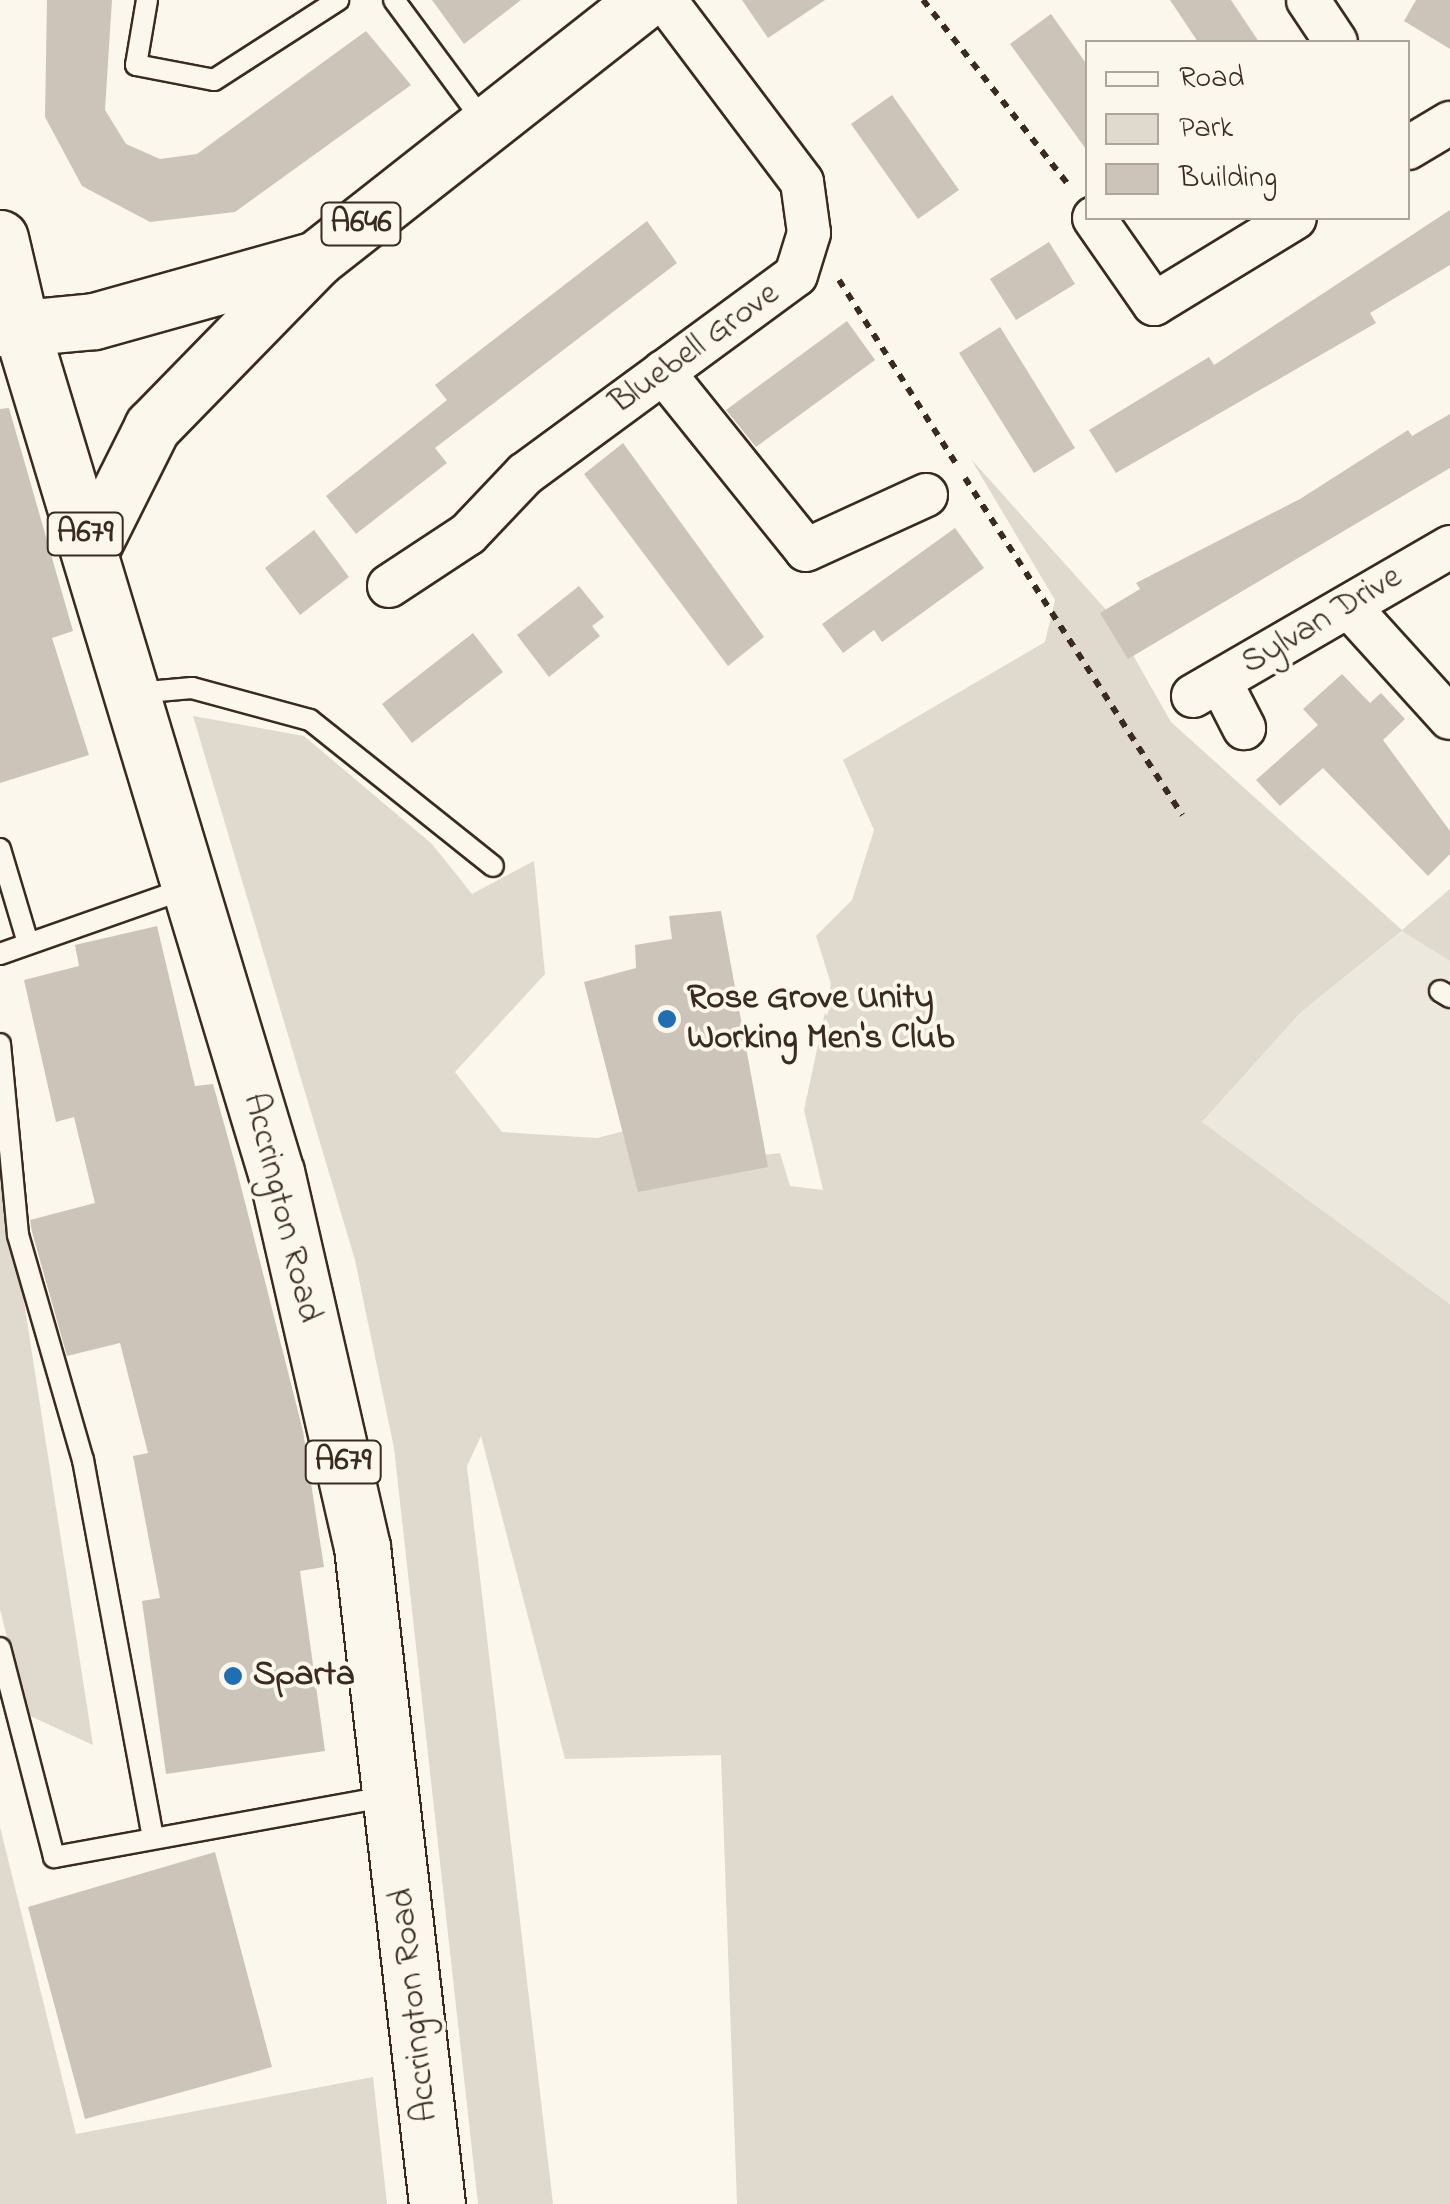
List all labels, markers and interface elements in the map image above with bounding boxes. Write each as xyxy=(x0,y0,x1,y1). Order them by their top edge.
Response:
legend xyxy=(1085,40,1410,220)
text: Road xyxy=(1179,57,1244,101)
text: Park xyxy=(1179,107,1233,151)
text: Building xyxy=(1179,157,1277,201)
road number: A646 xyxy=(318,197,404,251)
street label: Bluebell Grove xyxy=(602,274,788,424)
road number: A679 xyxy=(45,507,125,561)
street label: Sylvan Drive xyxy=(1234,557,1410,685)
place label: Rose Grove Unity Working Men's Club xyxy=(687,978,954,1060)
marker: Rose Grove Unity Working Men's Club xyxy=(656,1008,678,1030)
street label: Accrington Road xyxy=(232,1089,330,1327)
road number: A679 xyxy=(303,1435,383,1489)
place label: Sparta xyxy=(253,1655,355,1697)
marker: Sparta xyxy=(222,1665,244,1687)
street label: Accrington Road xyxy=(382,1886,448,2124)

